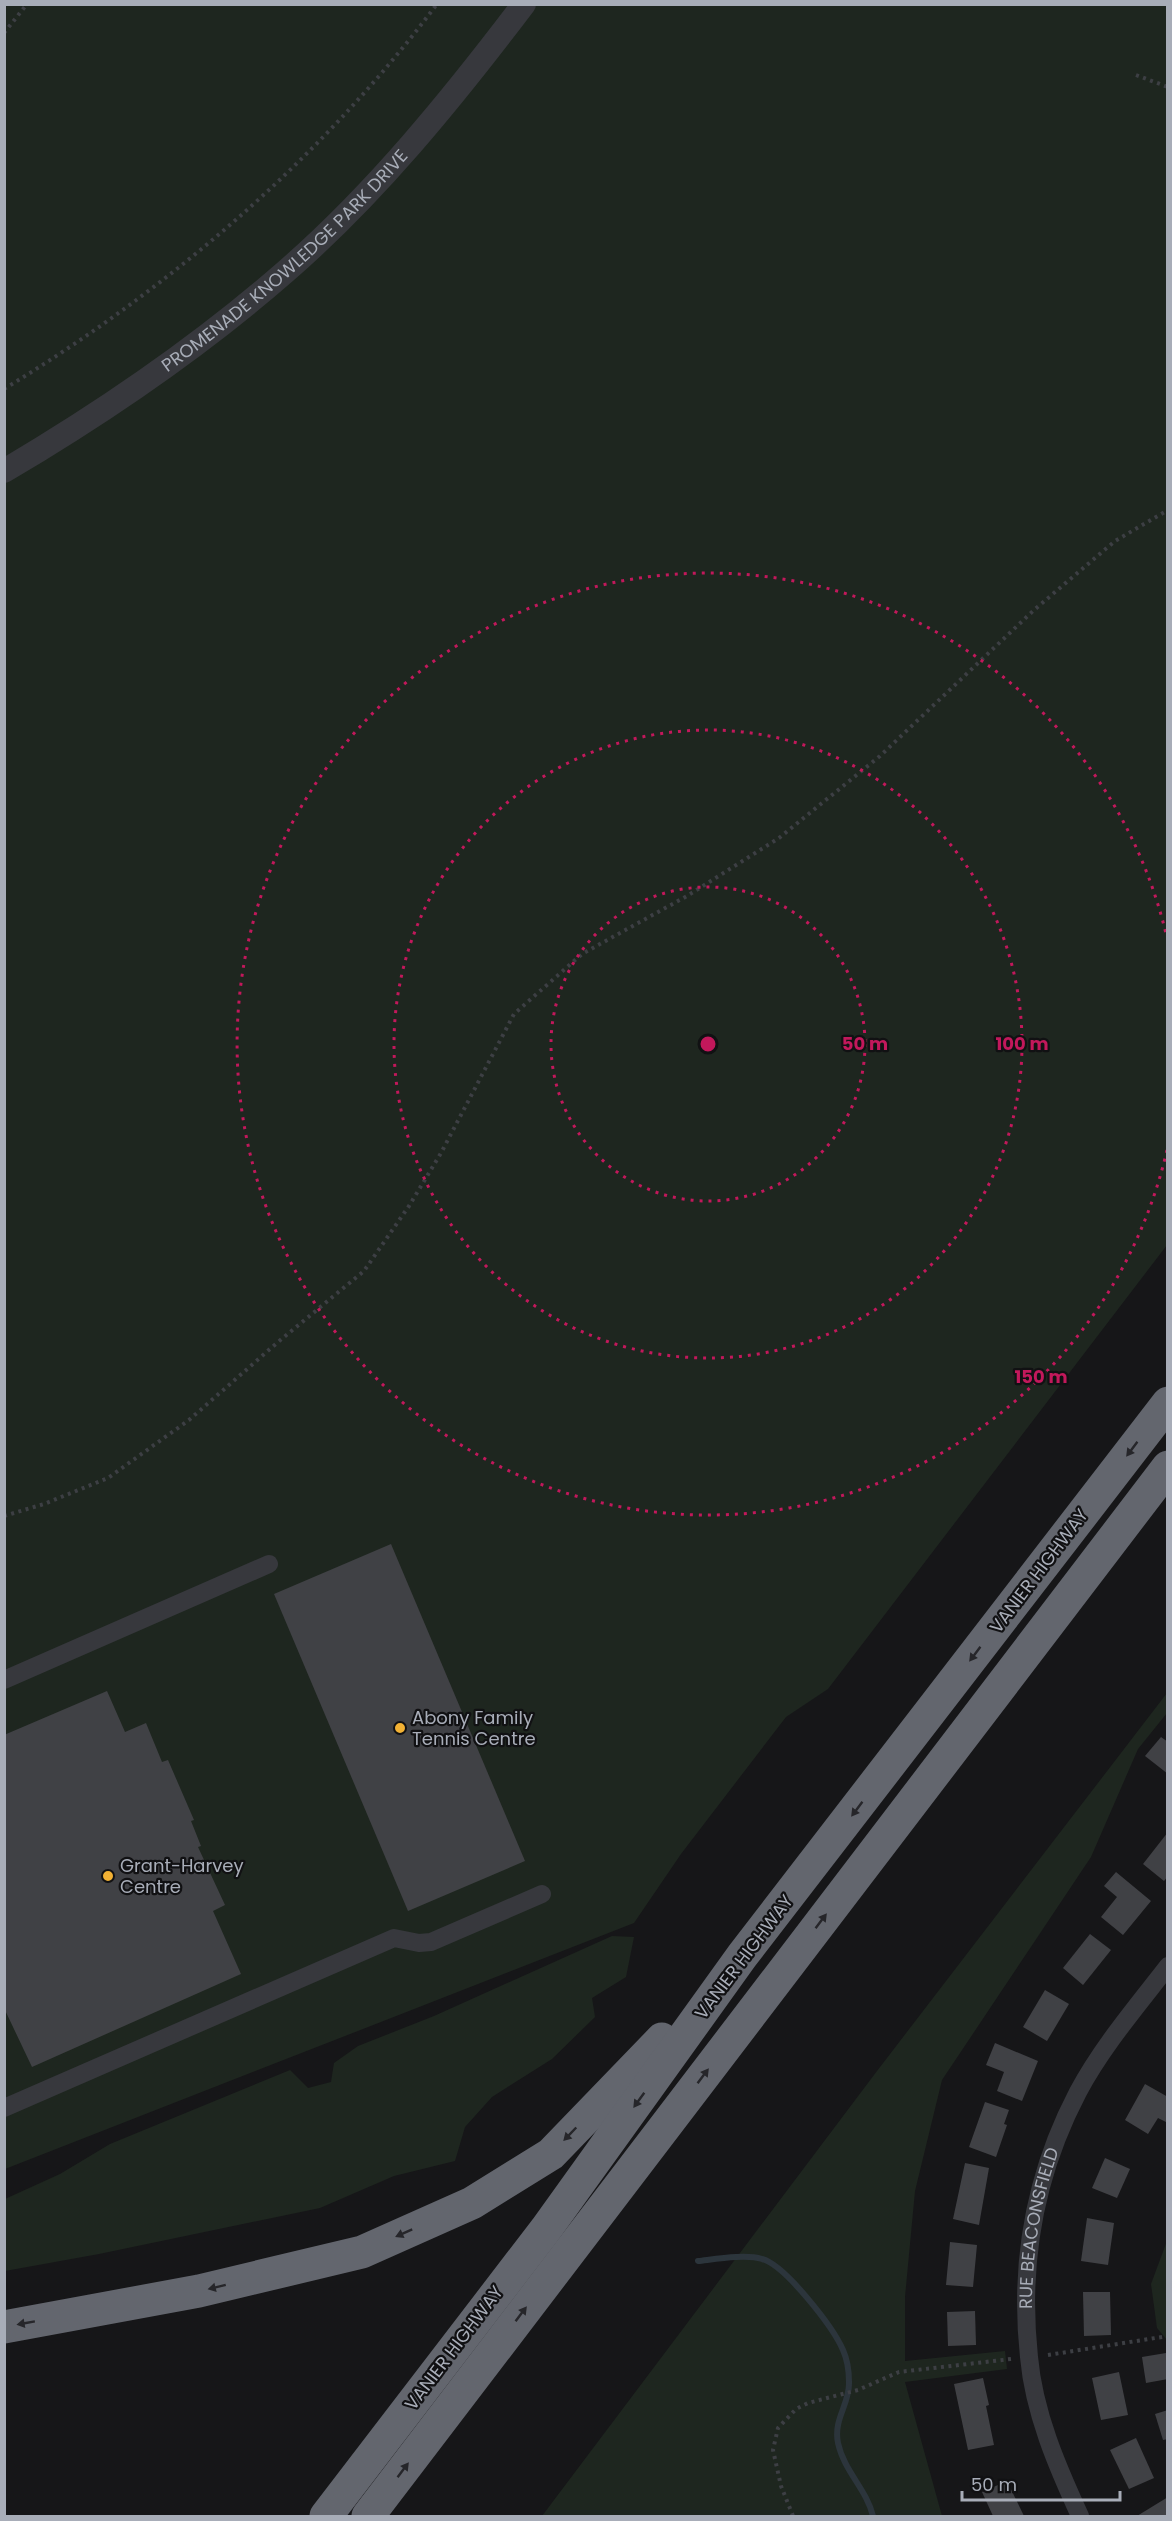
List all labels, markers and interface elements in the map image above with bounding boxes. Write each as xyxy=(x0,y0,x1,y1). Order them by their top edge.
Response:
street label: PROMENADE KNOWLEDGE PARK DRIVE xyxy=(156,144,413,377)
text: 50 m xyxy=(842,1031,888,1056)
text: 100 m xyxy=(995,1031,1049,1056)
centre of rings xyxy=(698,1034,718,1054)
text: 150 m xyxy=(1014,1364,1068,1389)
one-way arrow xyxy=(1126,1441,1138,1457)
street label: VANIER HIGHWAY xyxy=(984,1503,1094,1638)
one-way arrow xyxy=(970,1647,982,1662)
place label: Abony Family Tennis Centre xyxy=(412,1705,536,1751)
marker: Abony Family Tennis Centre xyxy=(393,1721,407,1735)
one-way arrow xyxy=(850,1801,863,1817)
place label: Grant-Harvey Centre xyxy=(120,1853,244,1899)
marker: Grant-Harvey Centre xyxy=(101,1869,115,1883)
street label: VANIER HIGHWAY xyxy=(689,1889,799,2024)
one-way arrow xyxy=(815,1913,828,1929)
one-way arrow xyxy=(697,2069,709,2084)
one-way arrow xyxy=(633,2091,645,2107)
one-way arrow xyxy=(564,2127,578,2141)
street label: RUE BEACONSFIELD xyxy=(1013,2144,1065,2309)
one-way arrow xyxy=(395,2228,413,2238)
street label: VANIER HIGHWAY xyxy=(399,2280,509,2415)
one-way arrow xyxy=(208,2282,227,2292)
one-way arrow xyxy=(515,2307,527,2323)
one-way arrow xyxy=(16,2319,35,2328)
one-way arrow xyxy=(397,2462,409,2478)
scale bar xyxy=(962,2464,1120,2502)
text: 50 m xyxy=(971,2472,1017,2497)

